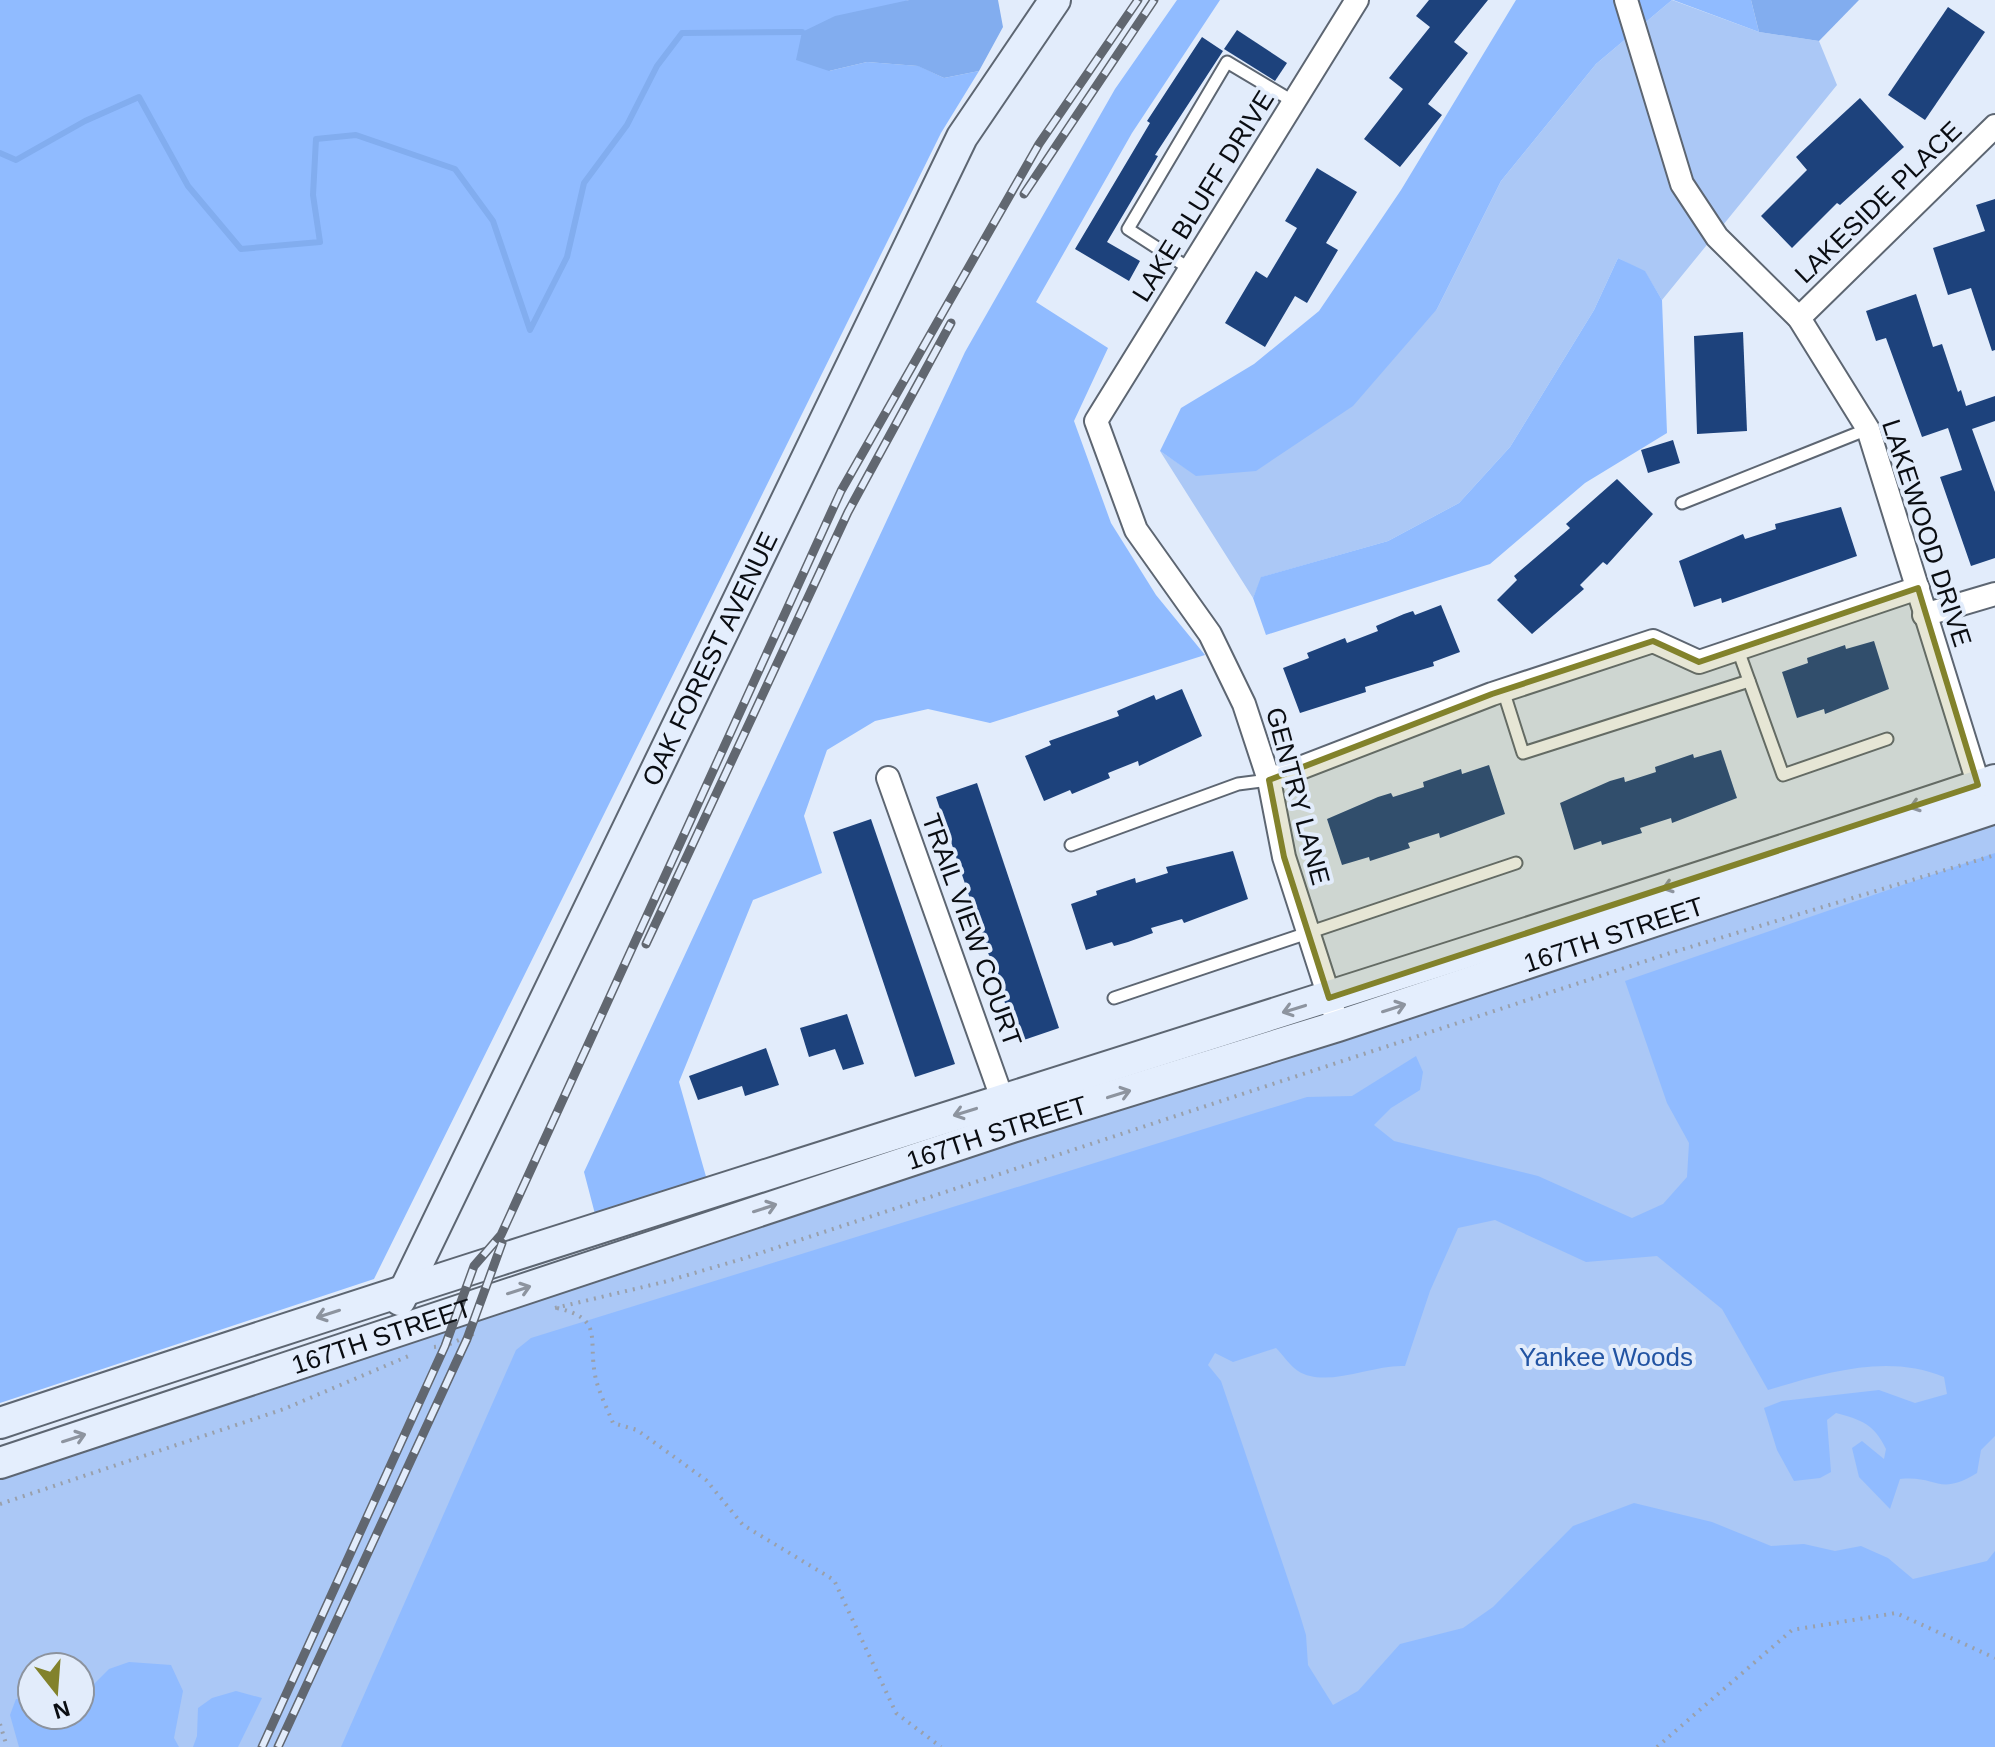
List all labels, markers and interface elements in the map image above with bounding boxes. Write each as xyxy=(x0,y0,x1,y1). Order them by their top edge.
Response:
street label: LAKE BLUFF DRIVE xyxy=(1126,85,1280,307)
street label: LAKESIDE PLACE xyxy=(1789,115,1967,289)
street label: LAKEWOOD DRIVE xyxy=(1876,416,1978,650)
street label: OAK FOREST AVENUE xyxy=(636,527,784,791)
street label: GENTRY LANE xyxy=(1260,704,1336,888)
one-way arrow xyxy=(1909,798,1934,813)
street label: TRAIL VIEW COURT xyxy=(916,809,1028,1051)
one-way arrow xyxy=(1662,879,1687,894)
street label: 167TH STREET xyxy=(1520,891,1708,978)
one-way arrow xyxy=(1381,999,1406,1014)
one-way arrow xyxy=(1281,1002,1307,1017)
one-way arrow xyxy=(1107,1085,1132,1100)
street label: 167TH STREET xyxy=(903,1090,1091,1176)
one-way arrow xyxy=(953,1106,978,1121)
one-way arrow xyxy=(753,1200,778,1215)
one-way arrow xyxy=(506,1281,531,1296)
street label: 167TH STREET xyxy=(288,1292,476,1380)
one-way arrow xyxy=(316,1308,341,1323)
park label: Yankee Woods xyxy=(1519,1342,1693,1372)
one-way arrow xyxy=(61,1430,86,1445)
north arrow xyxy=(16,1651,96,1731)
text: N xyxy=(50,1695,73,1724)

